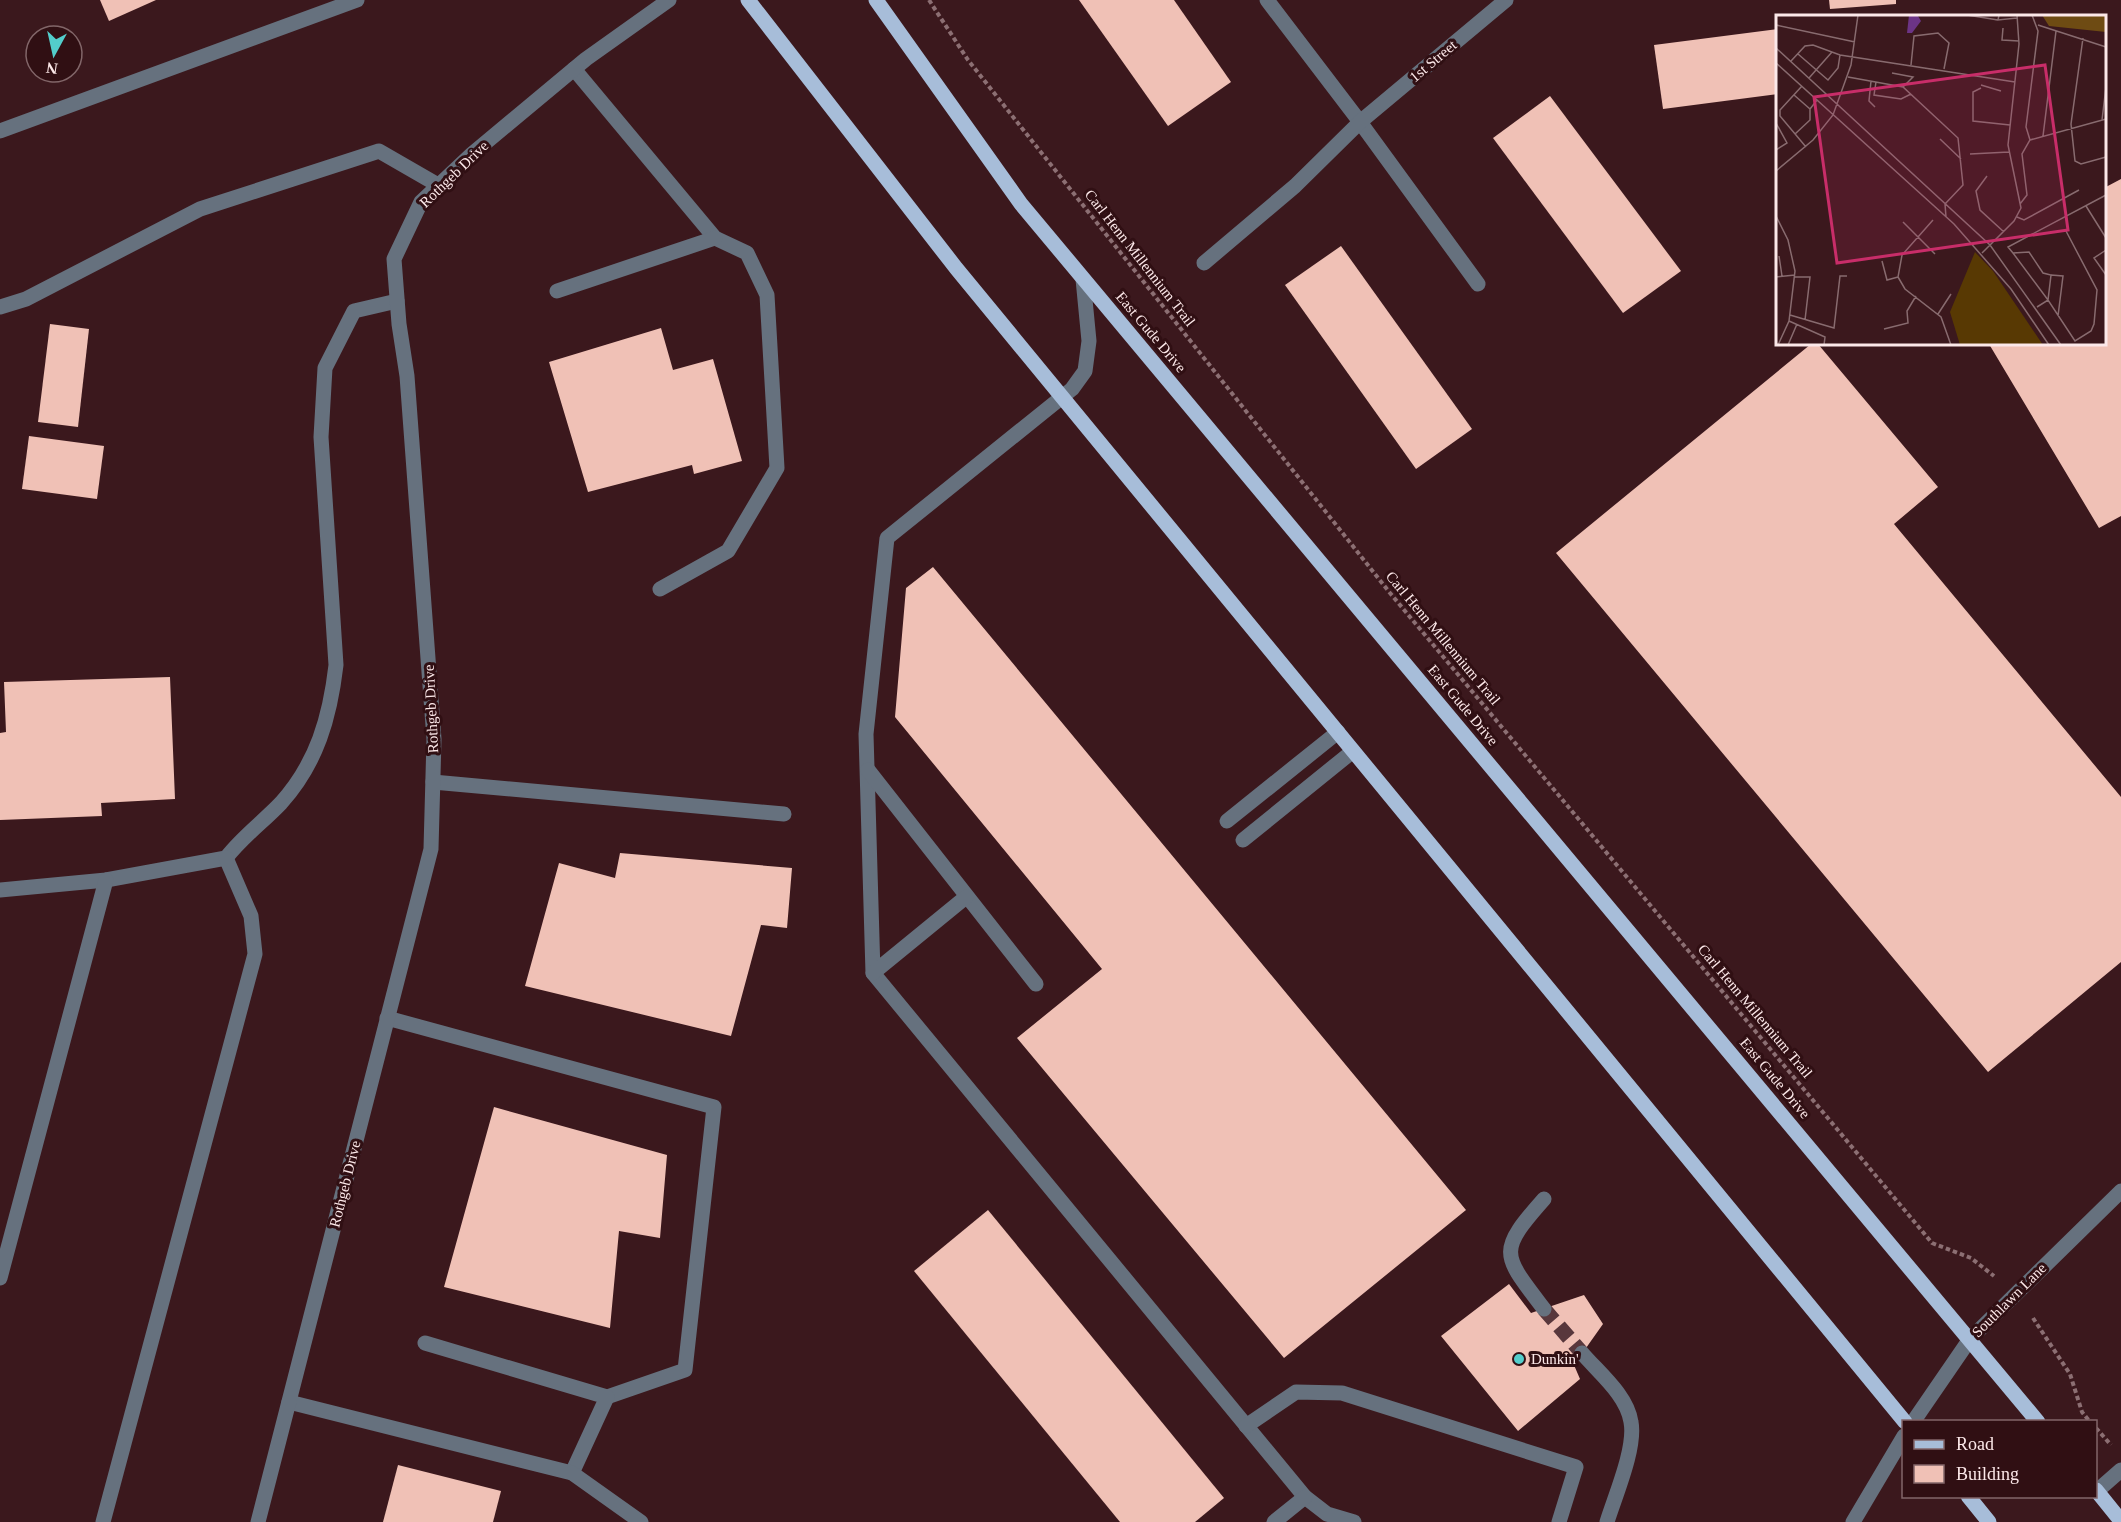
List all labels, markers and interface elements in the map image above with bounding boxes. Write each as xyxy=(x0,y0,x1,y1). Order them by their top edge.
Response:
inset map xyxy=(1776,15,2106,345)
north arrow xyxy=(24,24,84,84)
street label: 1st Street xyxy=(1406,36,1460,85)
text: N xyxy=(45,59,59,78)
street label: Rothgeb Drive xyxy=(417,137,492,211)
street label: Carl Henn Millennium Trail xyxy=(1082,187,1198,329)
street label: East Gude Drive xyxy=(1113,289,1189,376)
street label: Carl Henn Millennium Trail xyxy=(1383,568,1503,708)
street label: East Gude Drive xyxy=(1425,662,1501,749)
street label: Rothgeb Drive xyxy=(421,664,441,754)
street label: Carl Henn Millennium Trail xyxy=(1695,941,1815,1081)
street label: East Gude Drive xyxy=(1737,1035,1813,1122)
street label: Rothgeb Drive xyxy=(327,1139,364,1229)
street label: Southlawn Lane xyxy=(1969,1259,2050,1340)
place label: Dunkin' xyxy=(1531,1351,1579,1367)
marker: Dunkin' xyxy=(1512,1352,1526,1366)
legend xyxy=(1902,1420,2097,1498)
text: Road xyxy=(1956,1434,1994,1454)
text: Building xyxy=(1956,1464,2019,1484)

